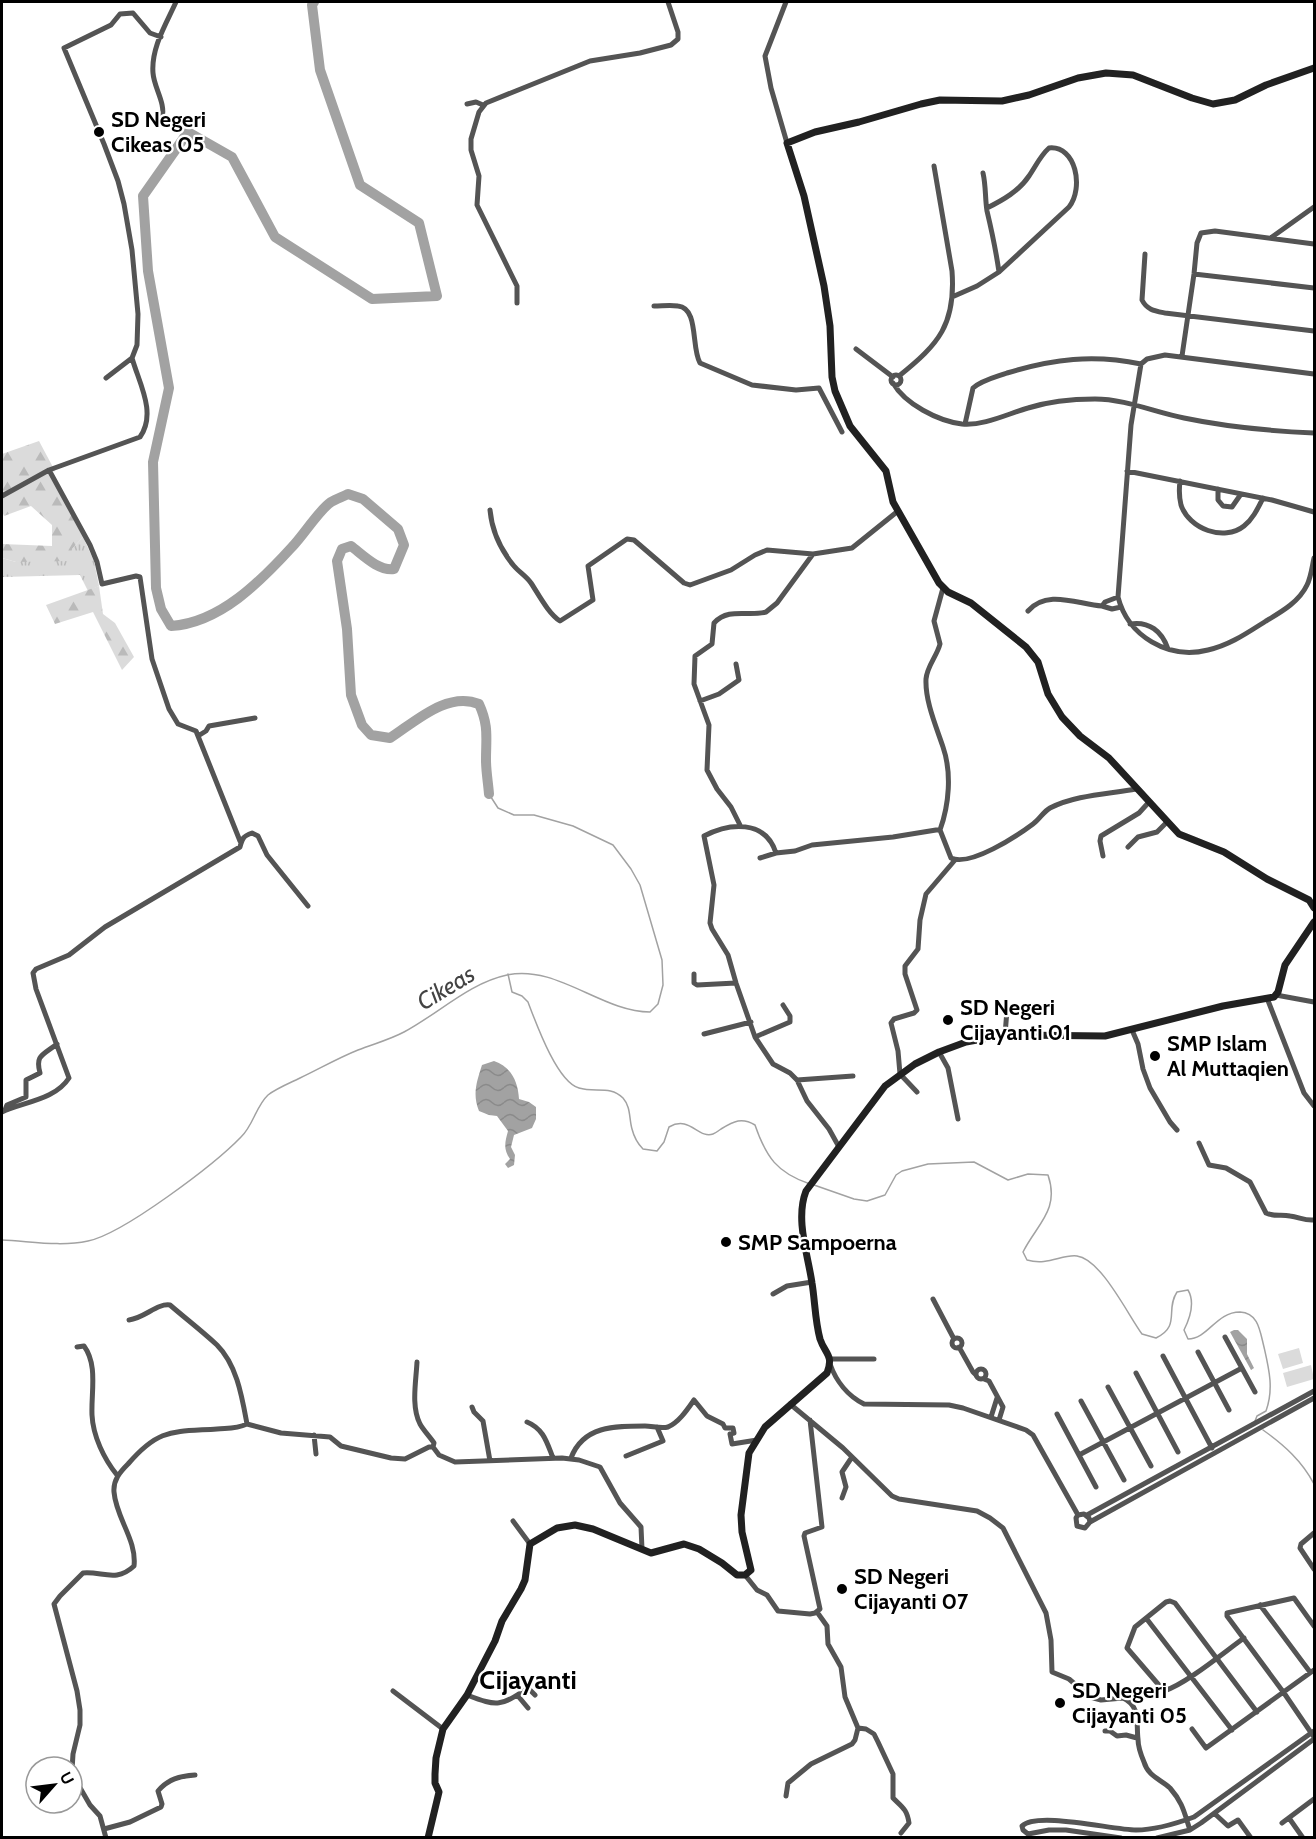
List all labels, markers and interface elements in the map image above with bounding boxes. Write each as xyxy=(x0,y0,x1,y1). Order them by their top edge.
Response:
place label: SD Negeri Cikeas 05 xyxy=(111,106,206,158)
marker: SD Negeri Cikeas 05 xyxy=(92,125,106,139)
water label: Cikeas xyxy=(412,959,480,1016)
place label: SD Negeri Cijayanti 01 xyxy=(960,994,1071,1046)
marker: SD Negeri Cijayanti 01 xyxy=(941,1013,955,1027)
place label: SMP Islam Al Muttaqien xyxy=(1167,1030,1289,1082)
marker: SMP Islam Al Muttaqien xyxy=(1148,1049,1162,1063)
place label: SMP Sampoerna xyxy=(738,1229,897,1256)
marker: SMP Sampoerna xyxy=(719,1235,733,1249)
place label: SD Negeri Cijayanti 07 xyxy=(854,1563,969,1615)
marker: SD Negeri Cijayanti 07 xyxy=(835,1582,849,1596)
district label: Cijayanti xyxy=(479,1664,577,1696)
place label: SD Negeri Cijayanti 05 xyxy=(1072,1677,1187,1729)
marker: SD Negeri Cijayanti 05 xyxy=(1053,1696,1067,1710)
north arrow xyxy=(24,1755,84,1815)
text: U xyxy=(56,1769,78,1788)

